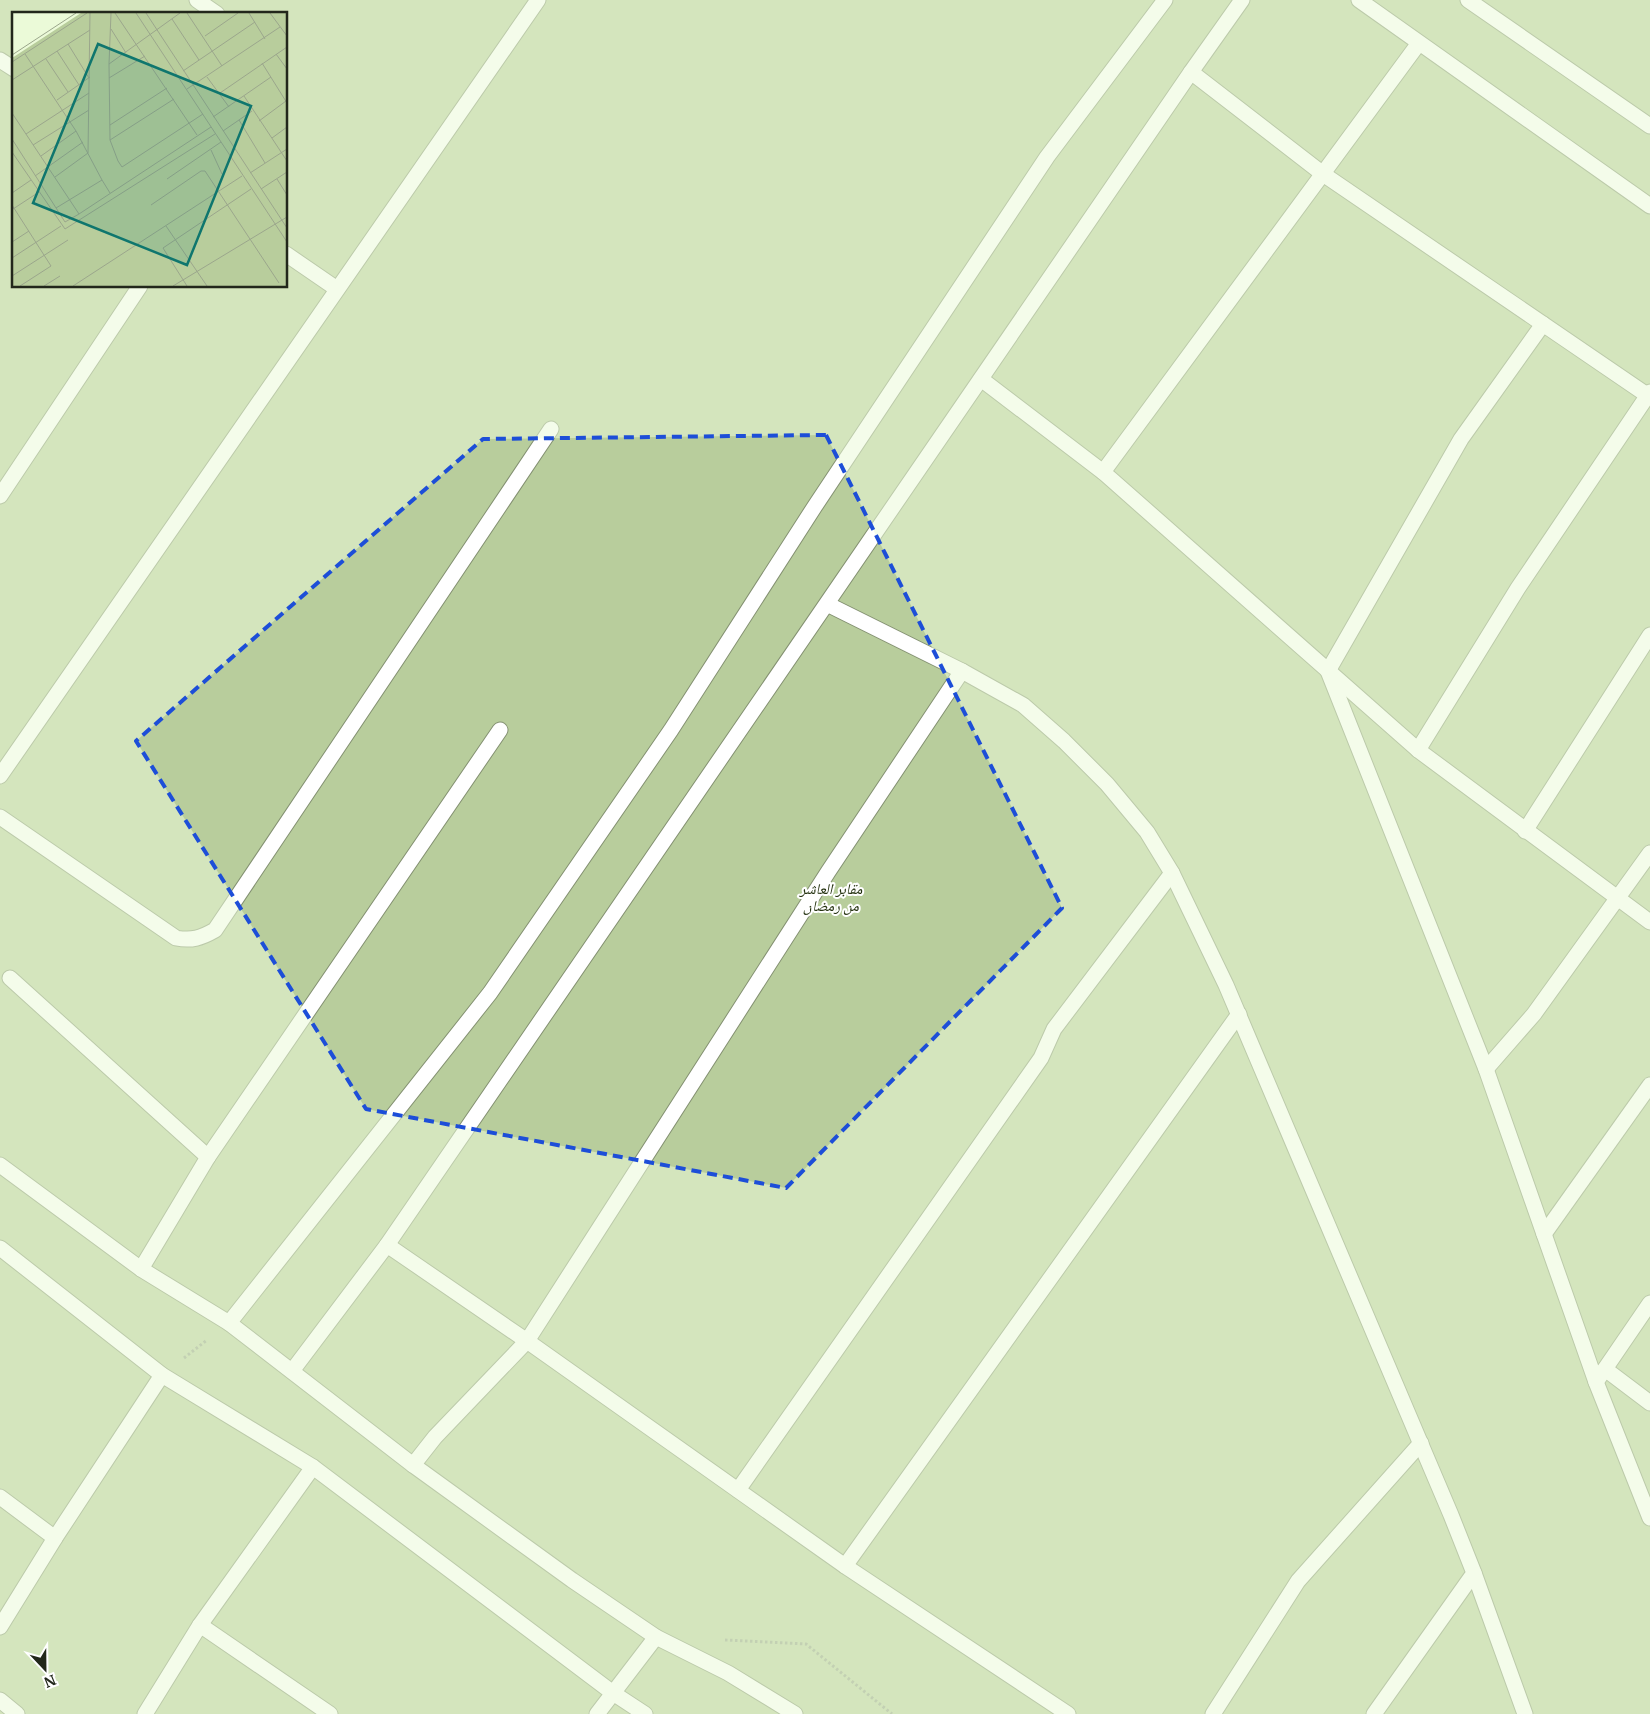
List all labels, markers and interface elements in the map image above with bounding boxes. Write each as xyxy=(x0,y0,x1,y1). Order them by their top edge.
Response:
inset map xyxy=(12,12,288,288)
park label: مقابر العاشر من رمضان xyxy=(799,879,862,915)
north arrow xyxy=(20,1644,70,1694)
text: N xyxy=(41,1671,58,1691)

